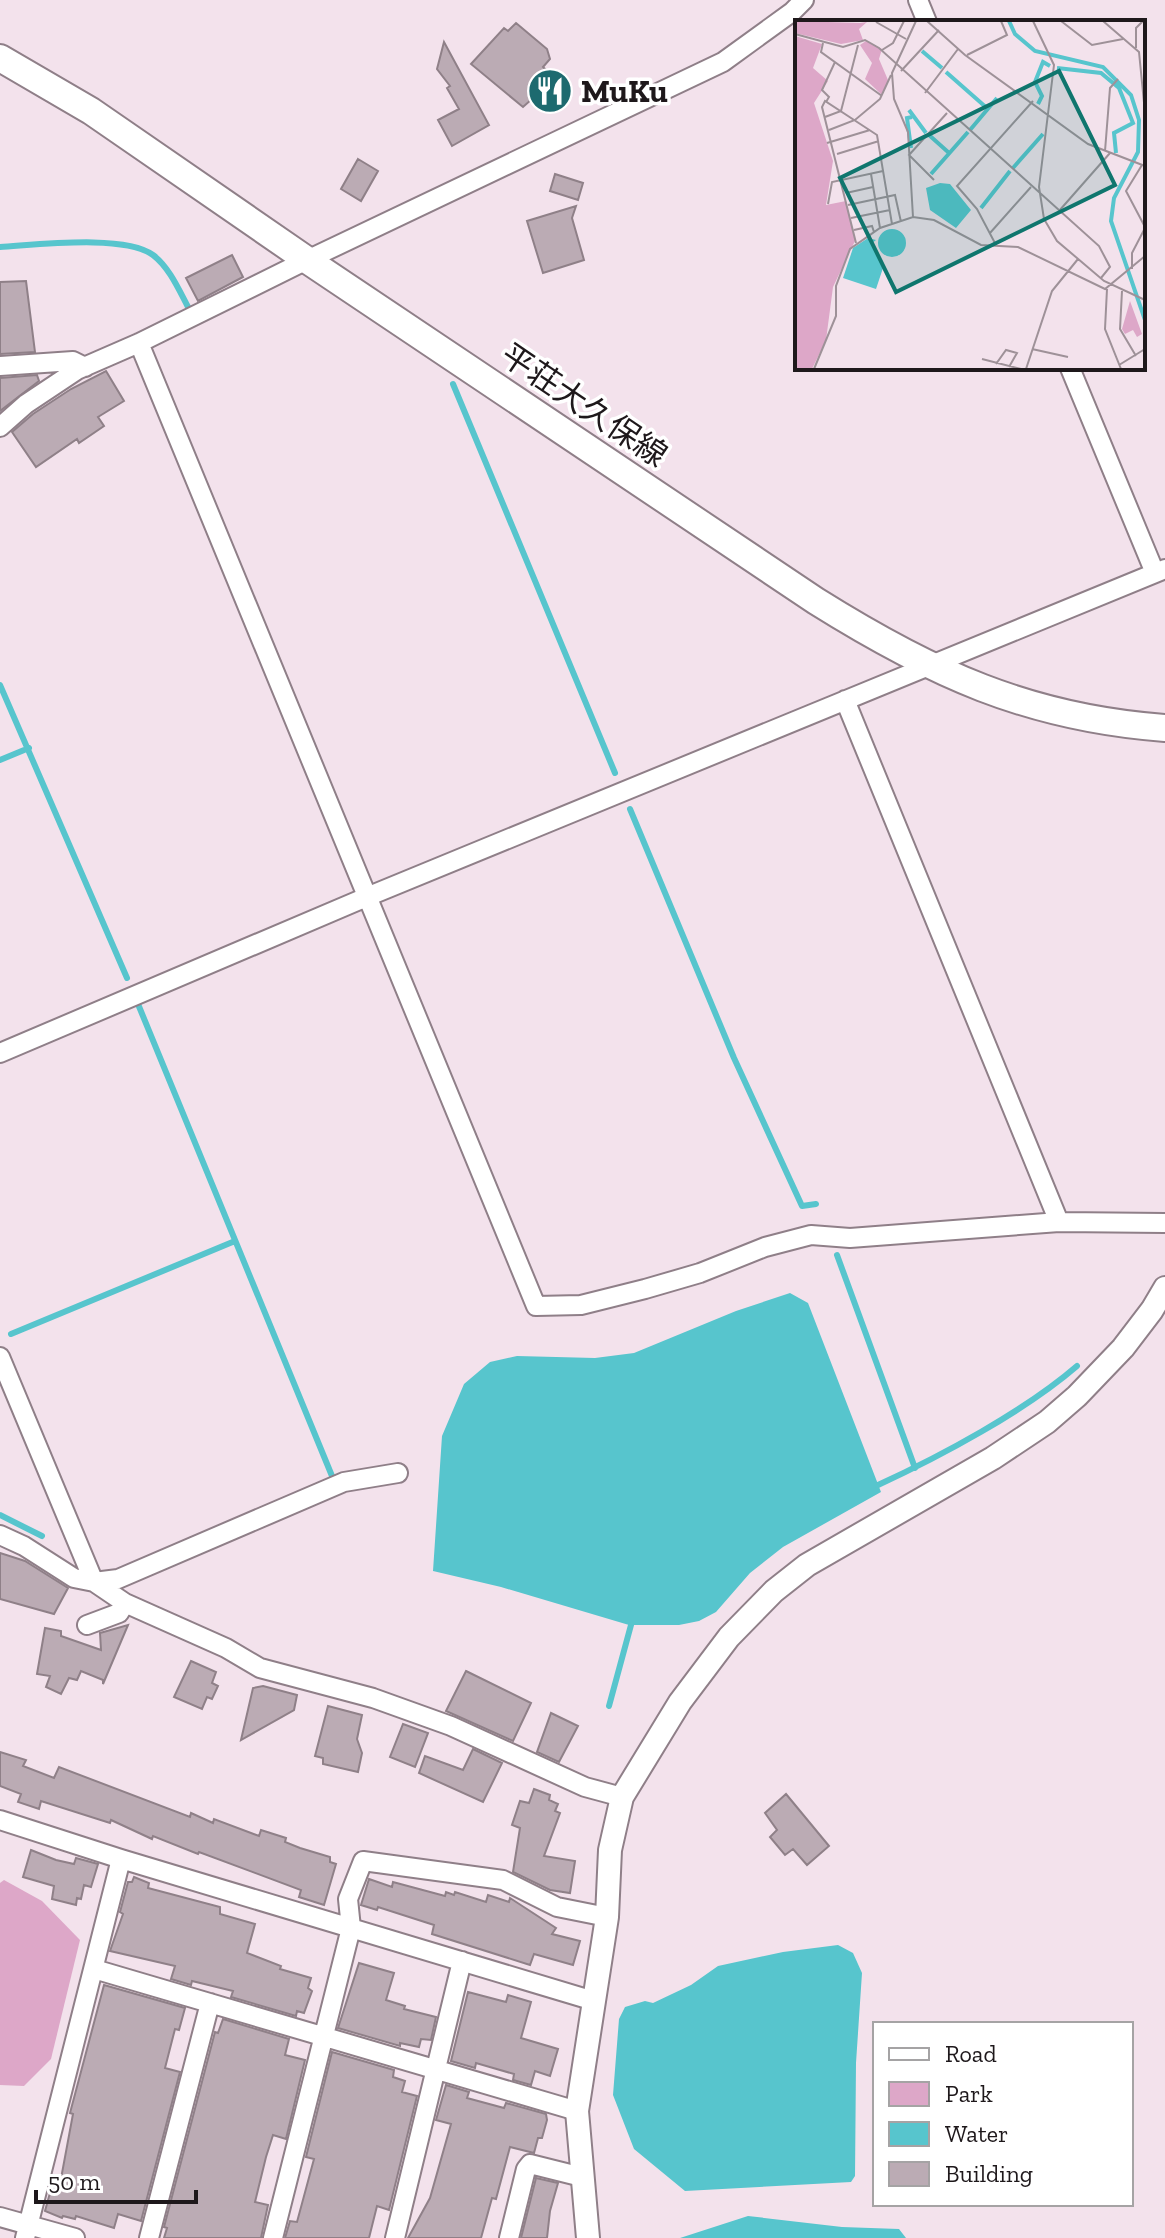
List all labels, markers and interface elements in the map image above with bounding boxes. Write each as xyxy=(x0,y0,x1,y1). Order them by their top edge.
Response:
inset map xyxy=(795,20,1145,370)
restaurant icon: MuKu xyxy=(526,67,574,115)
place label: MuKu xyxy=(581,72,668,110)
street label: 平荘大久保線 xyxy=(494,336,674,474)
legend xyxy=(873,2022,1133,2206)
text: Road xyxy=(945,2039,997,2068)
text: Park xyxy=(945,2079,993,2108)
text: Water xyxy=(945,2119,1008,2148)
scale bar xyxy=(36,2154,196,2204)
text: Building xyxy=(945,2159,1033,2188)
text: 50 m xyxy=(48,2167,101,2196)

